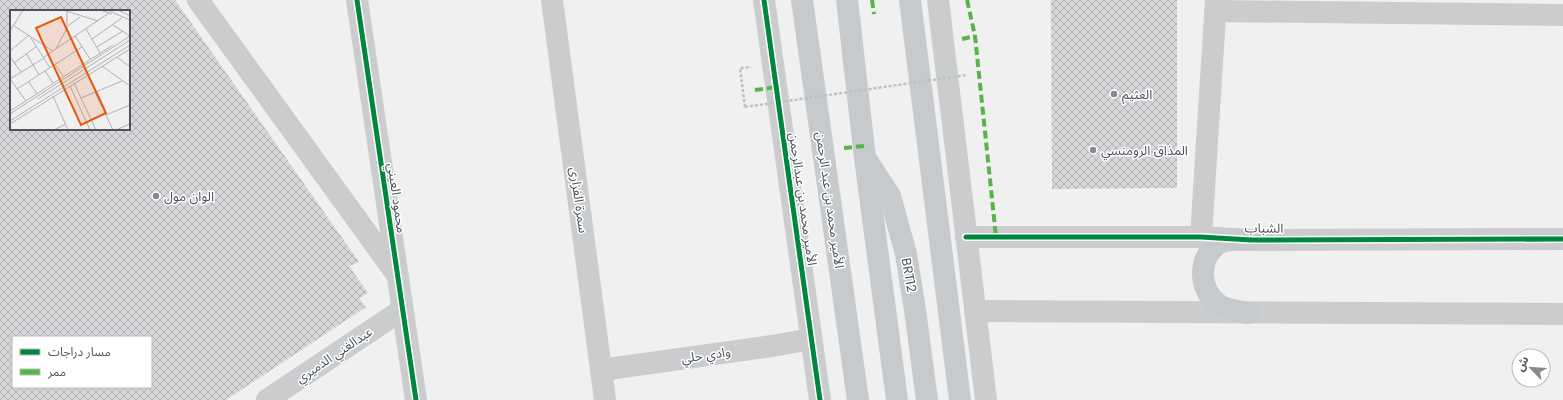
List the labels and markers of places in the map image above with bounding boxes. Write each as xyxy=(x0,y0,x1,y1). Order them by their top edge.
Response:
place label: العثيم xyxy=(1122,85,1152,105)
marker: العثيم xyxy=(1109,89,1119,99)
place label: المذاق الرومنسي xyxy=(1101,141,1188,161)
marker: المذاق الرومنسي xyxy=(1088,145,1098,155)
place label: الوان مول xyxy=(164,187,214,206)
marker: الوان مول xyxy=(151,191,161,201)

